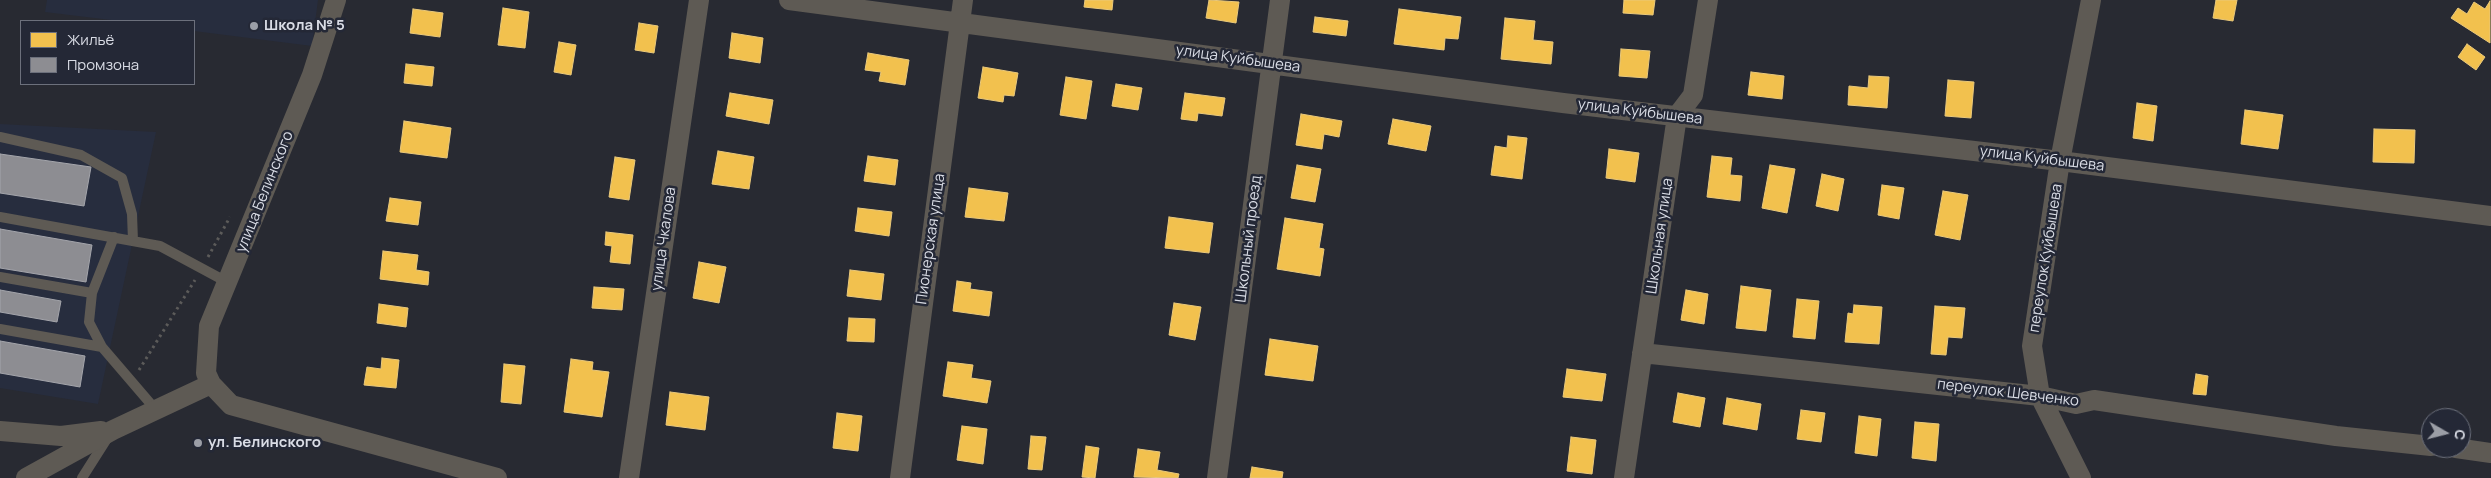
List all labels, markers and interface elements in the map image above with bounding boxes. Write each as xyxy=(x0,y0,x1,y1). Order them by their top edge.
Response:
place label: Школа № 5 xyxy=(264,17,345,35)
legend xyxy=(20,20,195,85)
marker: Школа № 5 xyxy=(248,20,260,32)
text: Жильё xyxy=(67,29,114,50)
street label: улица Куйбышева xyxy=(1175,41,1301,77)
text: Промзона xyxy=(67,54,139,75)
street label: улица Куйбышева xyxy=(1577,95,1703,129)
street label: улица Белинского xyxy=(232,129,298,255)
street label: улица Куйбышева xyxy=(1979,142,2105,176)
street label: Пионерская улица xyxy=(913,172,949,306)
street label: Школьный проезд xyxy=(1232,174,1266,304)
street label: Школьная улица xyxy=(1643,177,1677,295)
street label: переулок Куйбышева xyxy=(2025,182,2067,334)
street label: улица Чкалова xyxy=(648,186,680,292)
street label: переулок Шевченко xyxy=(1936,375,2080,411)
north arrow xyxy=(2421,408,2471,458)
text: С xyxy=(2450,429,2470,441)
place label: ул. Белинского xyxy=(208,434,321,452)
marker: ул. Белинского xyxy=(192,437,204,449)

